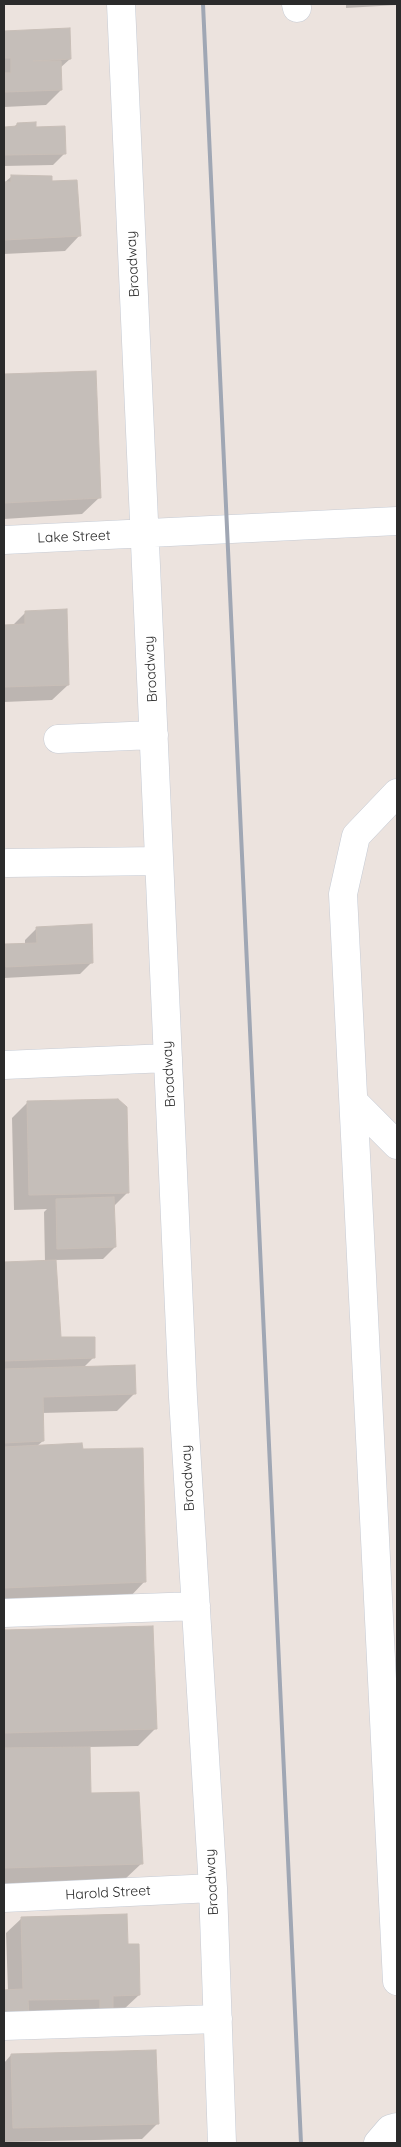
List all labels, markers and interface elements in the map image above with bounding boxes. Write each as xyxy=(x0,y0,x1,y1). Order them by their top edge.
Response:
street label: Broadway xyxy=(123,230,143,298)
street label: Lake Street xyxy=(37,527,111,547)
street label: Broadway xyxy=(141,635,161,703)
street label: Broadway xyxy=(159,1040,179,1108)
street label: Broadway xyxy=(178,1444,198,1512)
street label: Broadway xyxy=(202,1848,222,1916)
street label: Harold Street xyxy=(65,1882,151,1904)

